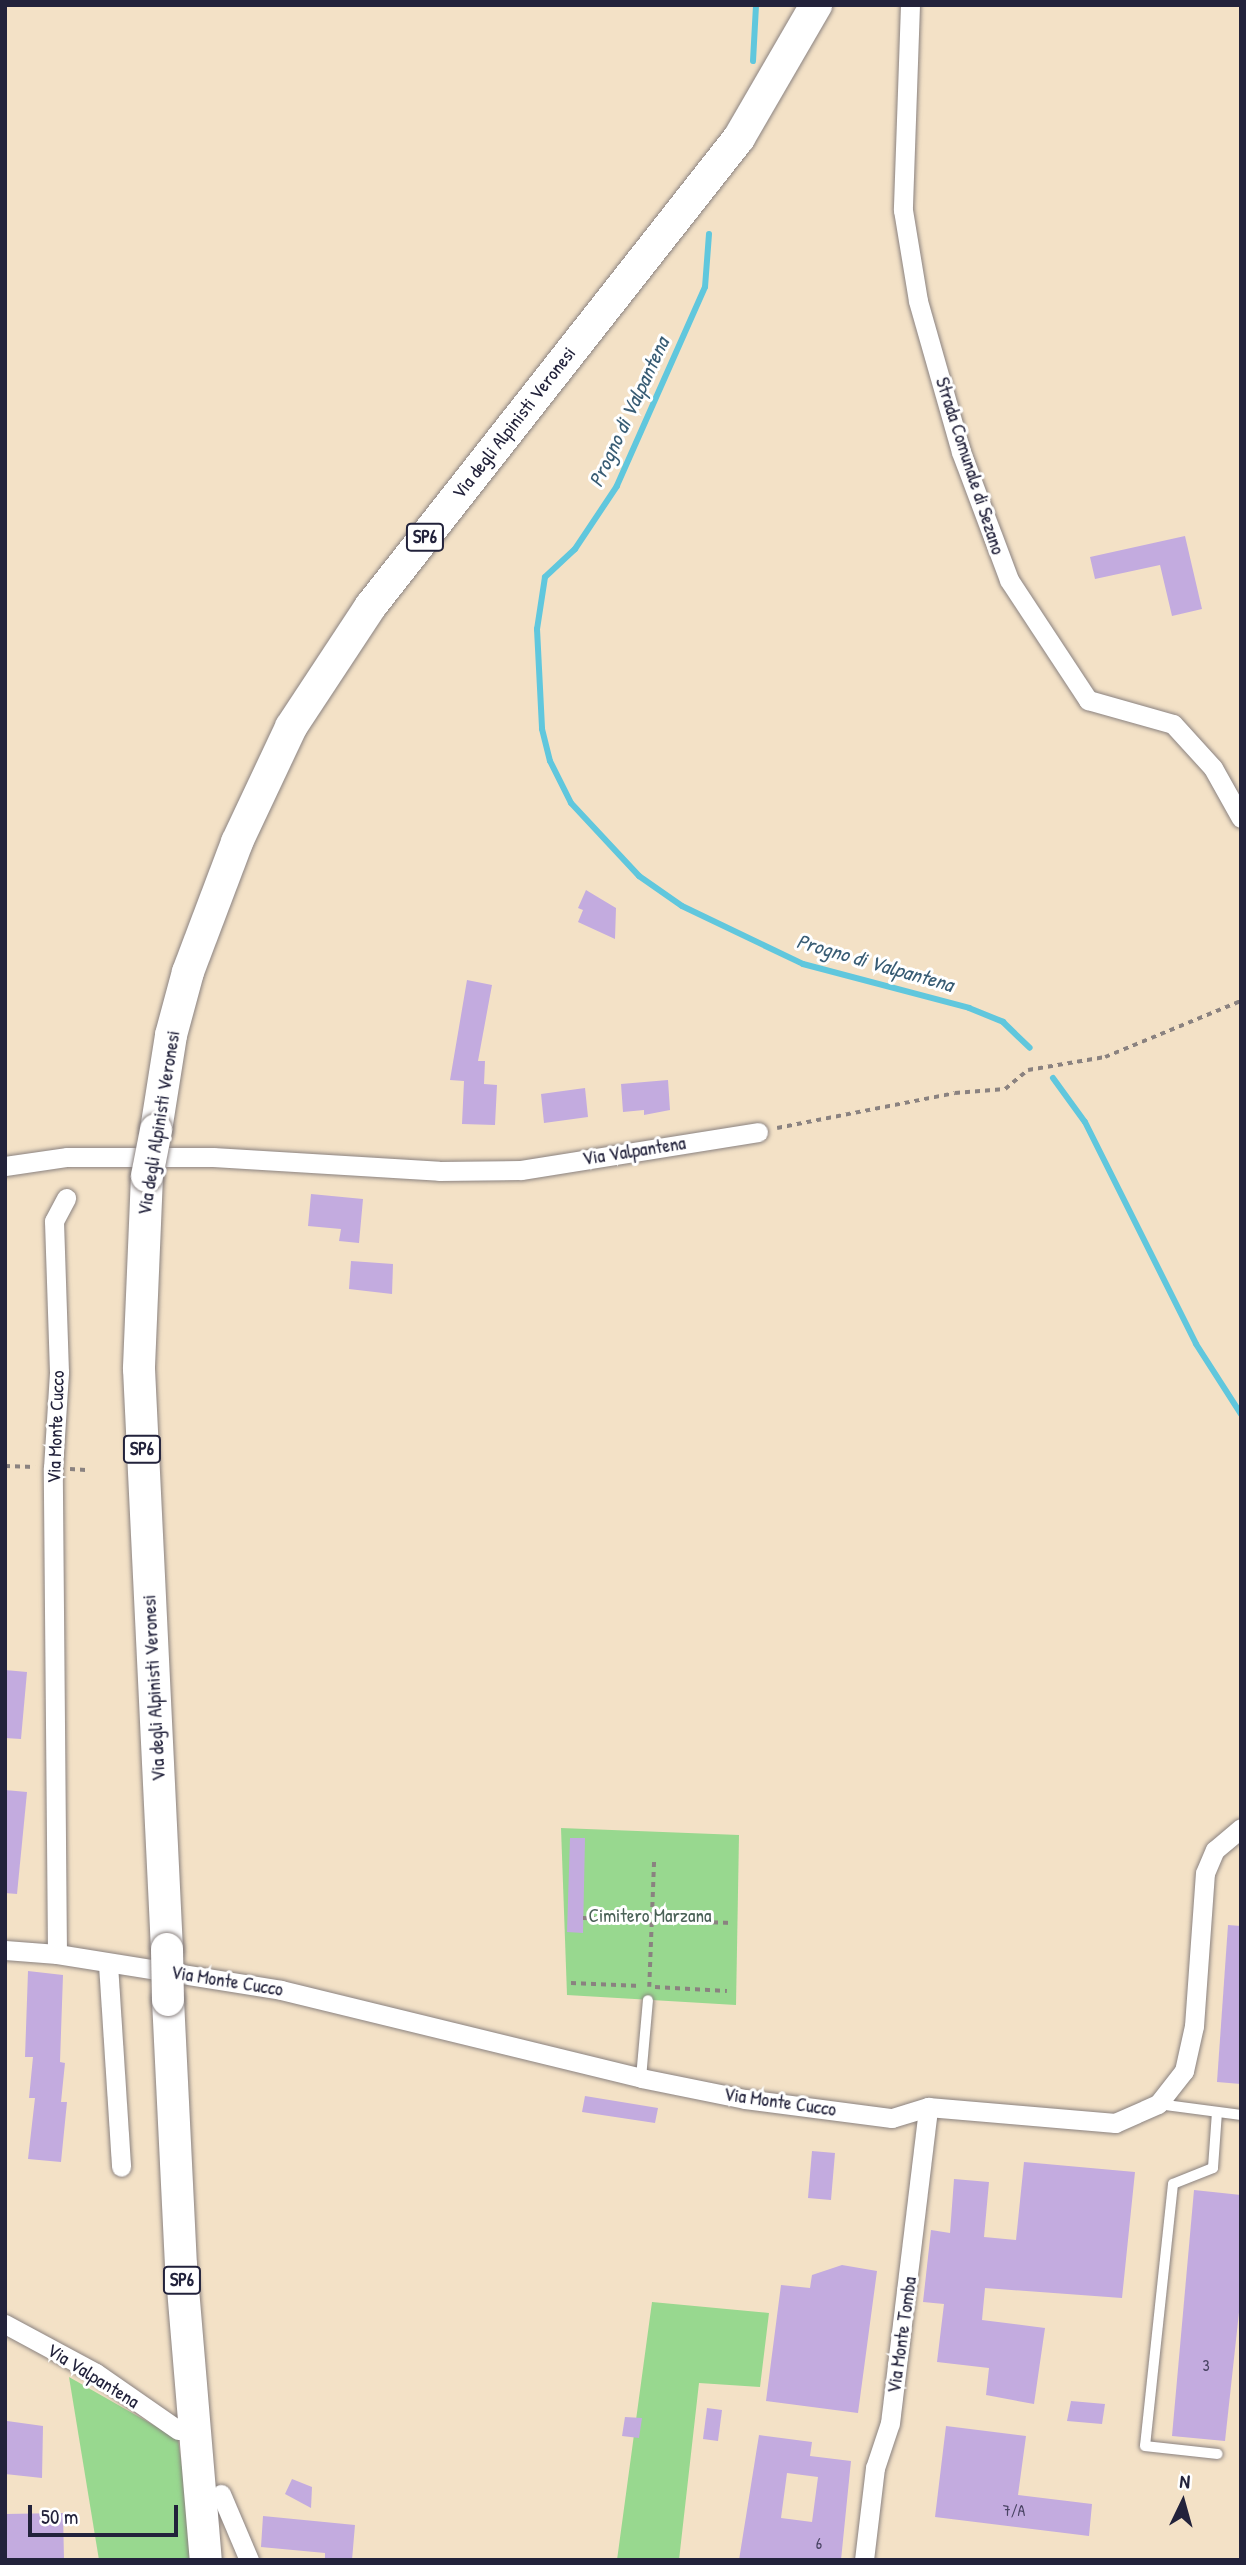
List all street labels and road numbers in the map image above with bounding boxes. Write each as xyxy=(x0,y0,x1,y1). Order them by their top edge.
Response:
street label: Via degli Alpinisti Veronesi xyxy=(448,342,580,504)
street label: Strada Comunale di Sezano xyxy=(931,375,1009,557)
road number: SP6 xyxy=(406,522,444,552)
street label: Via degli Alpinisti Veronesi xyxy=(133,1029,185,1217)
street label: Via Valpantena xyxy=(581,1132,687,1170)
street label: Via Monte Cucco xyxy=(43,1370,69,1484)
road number: SP6 xyxy=(123,1434,161,1464)
street label: Via degli Alpinisti Veronesi xyxy=(138,1594,170,1782)
street label: Via Monte Cucco xyxy=(169,1961,285,2001)
street label: Via Monte Cucco xyxy=(722,2083,838,2121)
road number: SP6 xyxy=(163,2266,201,2294)
street label: Via Monte Tomba xyxy=(883,2275,921,2395)
street label: Via Valpantena xyxy=(43,2339,143,2413)

